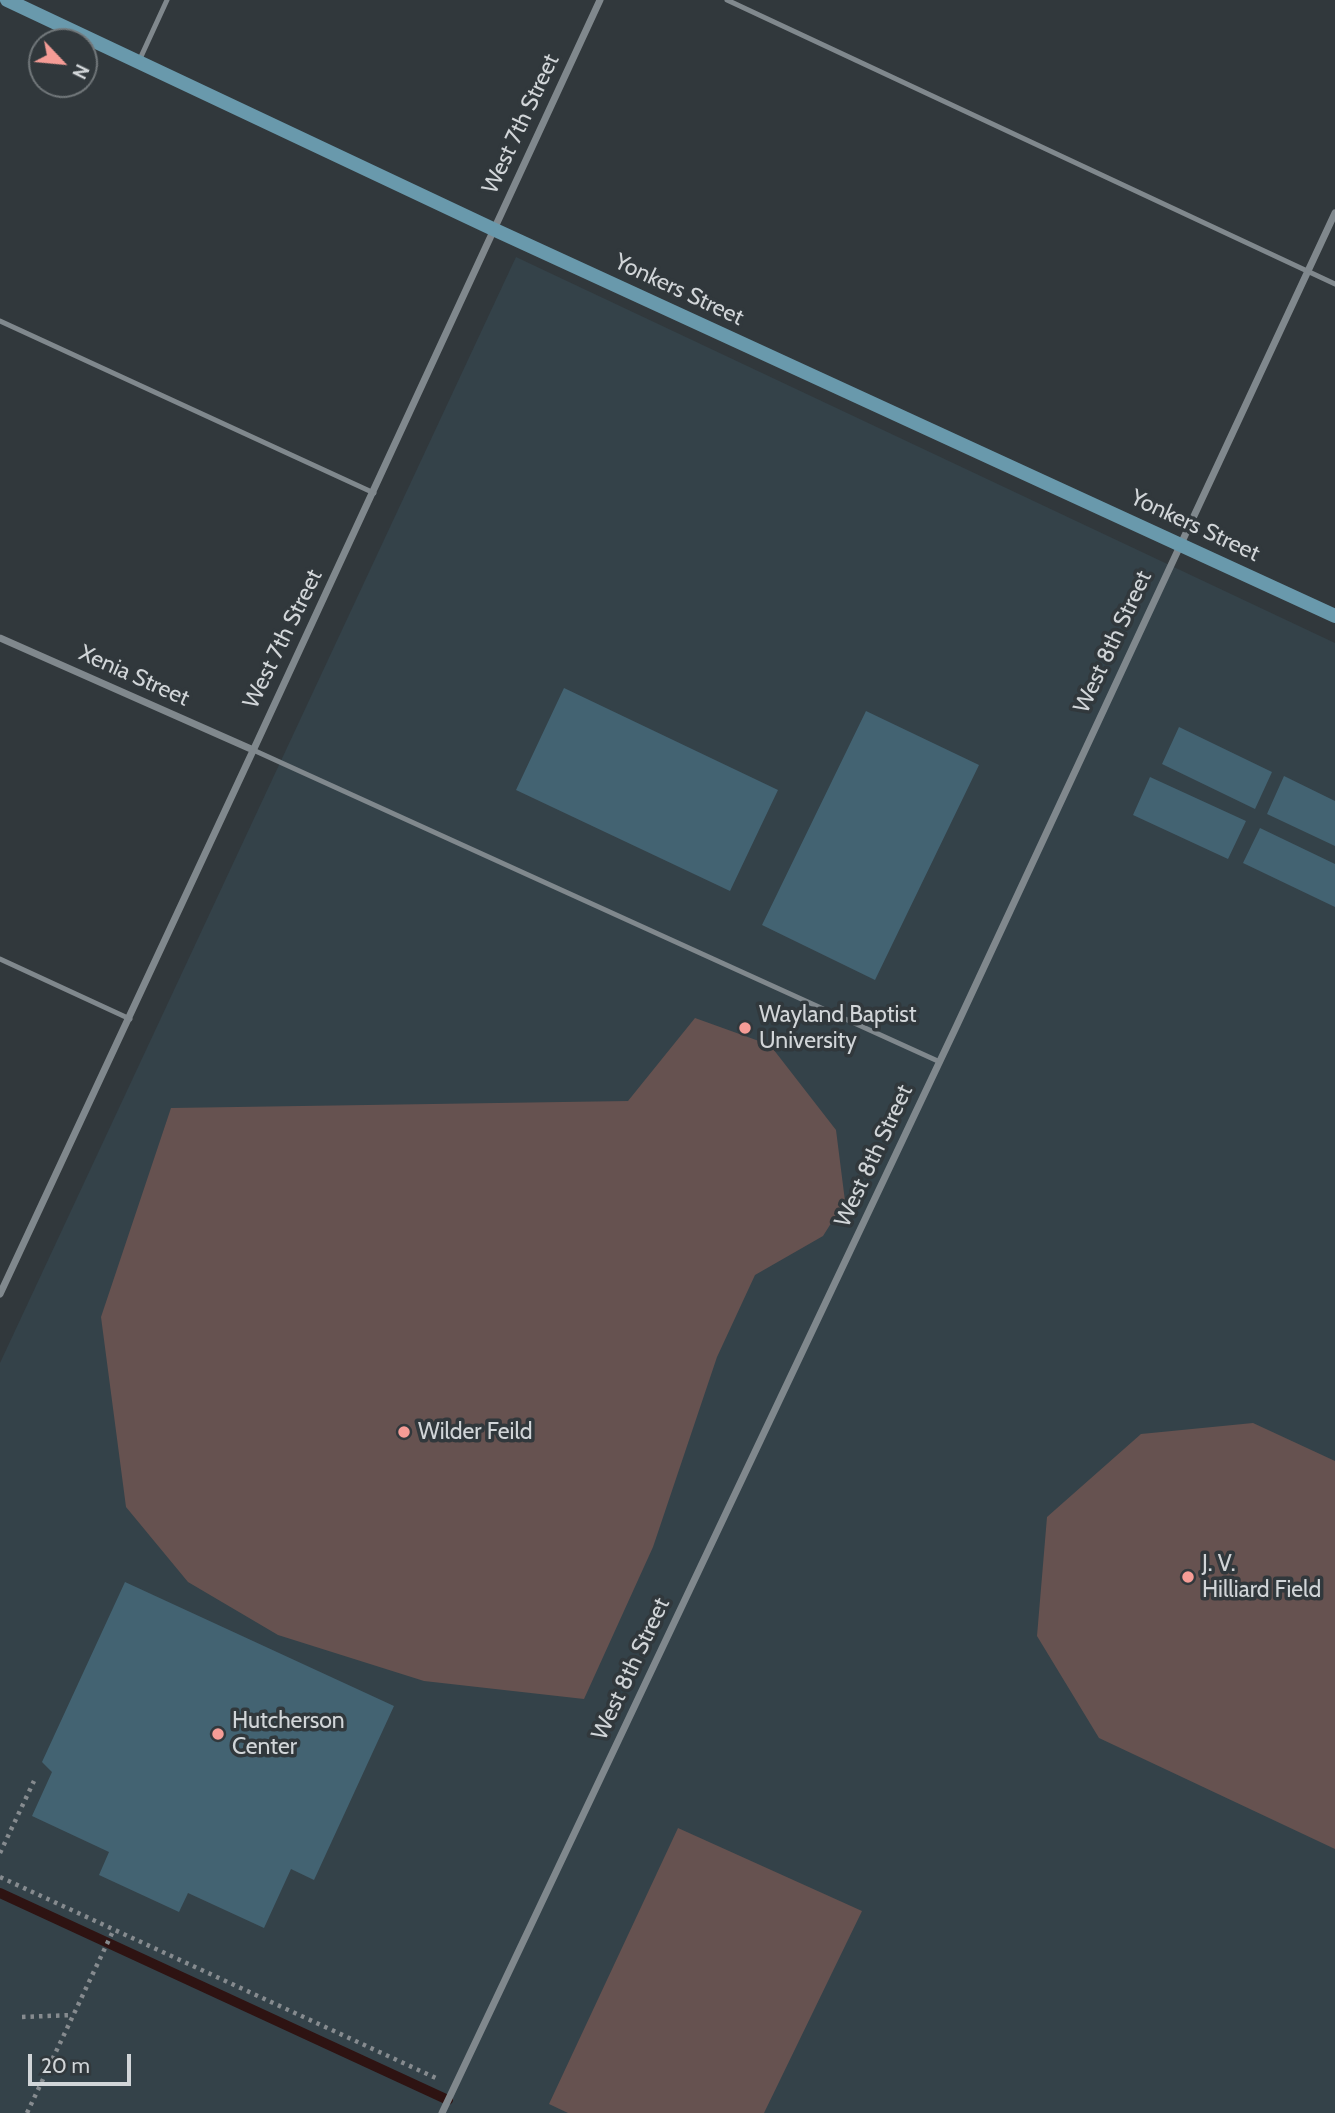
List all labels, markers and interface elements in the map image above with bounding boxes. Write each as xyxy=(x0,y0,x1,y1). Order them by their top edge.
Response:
north arrow xyxy=(28,28,98,98)
street label: West 7th Street xyxy=(477,50,565,198)
text: N xyxy=(67,60,94,83)
street label: Yonkers Street xyxy=(610,248,748,332)
street label: Yonkers Street xyxy=(1126,484,1264,568)
street label: West 7th Street xyxy=(237,565,329,713)
street label: West 8th Street xyxy=(1068,567,1158,717)
street label: Xenia Street xyxy=(75,639,193,713)
place label: Wayland Baptist University xyxy=(759,1001,917,1055)
marker: Wayland Baptist University xyxy=(737,1020,753,1036)
street label: West 8th Street xyxy=(829,1081,919,1231)
place label: Wilder Feild xyxy=(418,1418,533,1446)
marker: Wilder Feild xyxy=(396,1424,412,1440)
place label: J. V. Hilliard Field xyxy=(1202,1550,1321,1604)
marker: J. V. Hilliard Field xyxy=(1180,1569,1196,1585)
street label: West 8th Street xyxy=(586,1594,676,1744)
place label: Hutcherson Center xyxy=(232,1707,345,1761)
marker: Hutcherson Center xyxy=(210,1726,226,1742)
scale bar xyxy=(32,2039,135,2084)
text: 20 m xyxy=(41,2053,90,2078)

